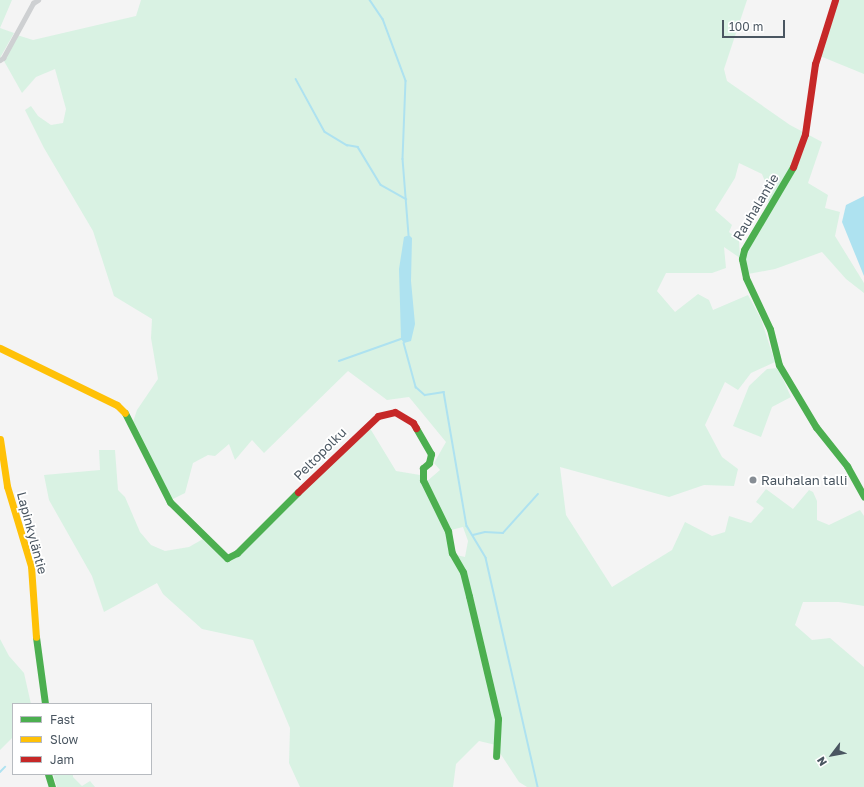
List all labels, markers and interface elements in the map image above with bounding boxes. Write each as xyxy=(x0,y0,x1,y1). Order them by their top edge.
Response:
scale bar xyxy=(724,12,787,38)
text: 100 m xyxy=(729,19,763,34)
street label: Rauhalantie xyxy=(730,171,782,243)
street label: Peltopolku xyxy=(290,424,350,484)
place label: Rauhalan talli xyxy=(761,472,847,488)
marker: Rauhalan talli xyxy=(748,475,758,485)
street label: Lapinkyläntie xyxy=(14,490,50,576)
legend xyxy=(12,703,152,775)
text: Fast xyxy=(50,712,75,727)
text: Slow xyxy=(50,732,78,747)
north arrow xyxy=(812,735,852,775)
text: Jam xyxy=(50,752,74,767)
text: N xyxy=(814,755,829,769)

